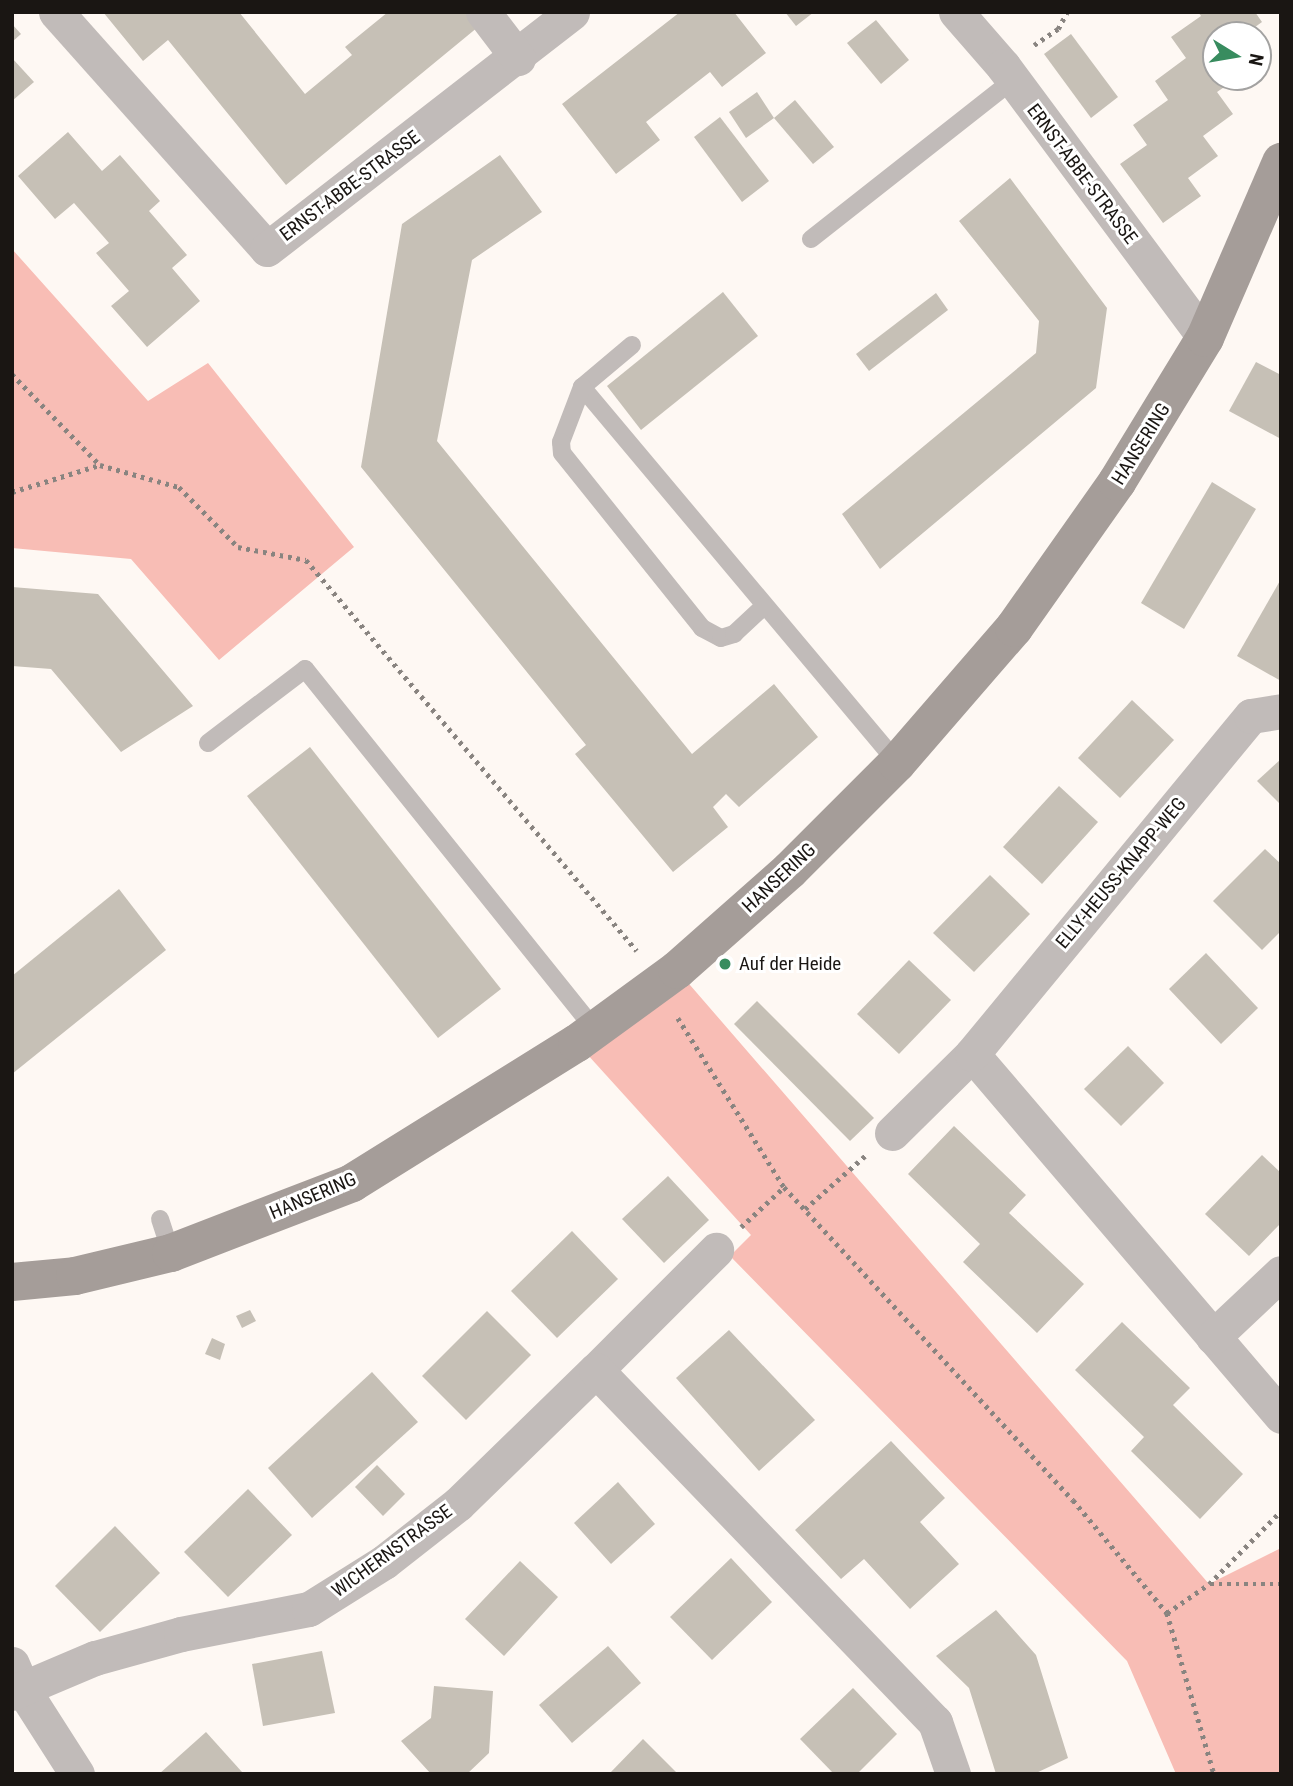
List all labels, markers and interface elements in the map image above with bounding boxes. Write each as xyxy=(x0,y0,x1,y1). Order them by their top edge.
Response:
north arrow xyxy=(1202,21,1272,91)
text: N xyxy=(1244,52,1269,68)
street label: ERNST-ABBE-STRASSE xyxy=(1022,99,1142,249)
street label: ERNST-ABBE-STRASSE xyxy=(275,126,425,246)
street label: HANSERING xyxy=(1107,399,1175,489)
street label: ELLY-HEUSS-KNAPP-WEG xyxy=(1051,793,1191,953)
street label: HANSERING xyxy=(738,838,820,918)
place label: Auf der Heide xyxy=(739,953,841,975)
marker: Auf der Heide xyxy=(717,956,733,972)
street label: HANSERING xyxy=(266,1168,360,1224)
street label: WICHERNSTRASSE xyxy=(327,1500,457,1602)

